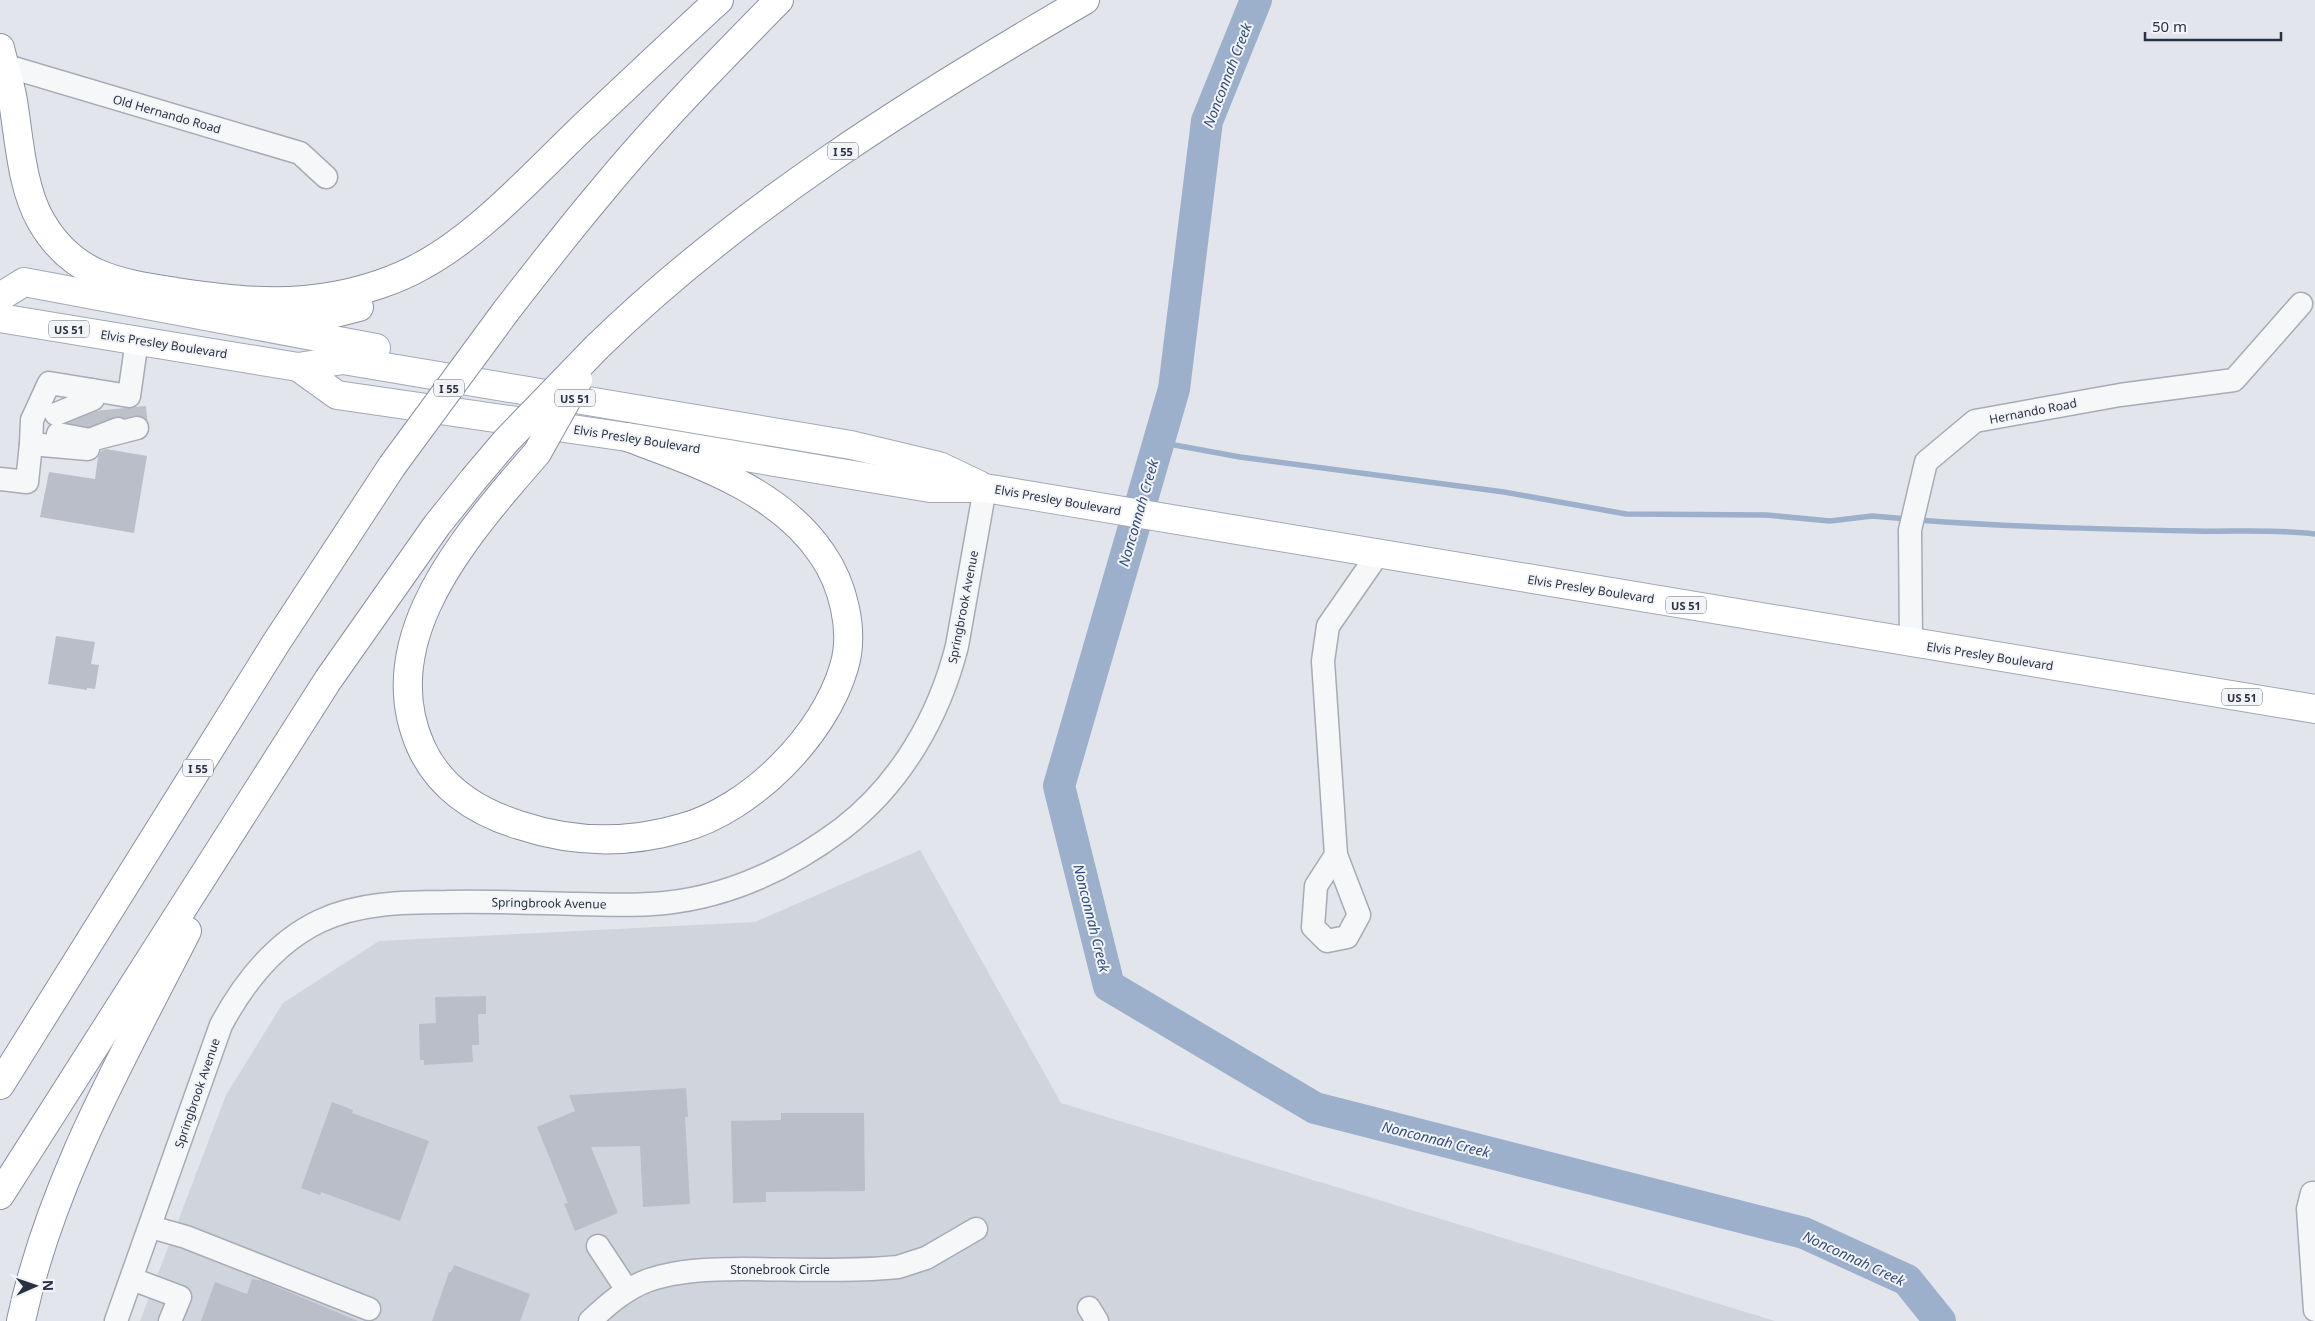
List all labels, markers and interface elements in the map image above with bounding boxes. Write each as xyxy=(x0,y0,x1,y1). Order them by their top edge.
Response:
scale bar xyxy=(2145,10,2281,42)
text: 50 m xyxy=(2152,16,2187,36)
water label: Nonconnah Creek xyxy=(1198,19,1256,130)
street label: Old Hernando Road xyxy=(111,90,223,138)
road number: I 55 xyxy=(828,142,858,160)
road number: US 51 xyxy=(49,320,89,338)
street label: Elvis Presley Boulevard xyxy=(99,326,229,362)
road number: I 55 xyxy=(434,379,464,396)
road number: US 51 xyxy=(555,389,595,406)
street label: Hernando Road xyxy=(1988,394,2078,428)
street label: Elvis Presley Boulevard xyxy=(572,421,702,457)
water label: Nonconnah Creek xyxy=(1114,456,1163,569)
street label: Elvis Presley Boulevard xyxy=(993,480,1123,520)
street label: Springbrook Avenue xyxy=(944,549,982,665)
street label: Elvis Presley Boulevard xyxy=(1526,571,1656,607)
road number: US 51 xyxy=(1666,596,1706,614)
street label: Elvis Presley Boulevard xyxy=(1925,638,2055,674)
road number: US 51 xyxy=(2222,689,2262,706)
road number: I 55 xyxy=(183,760,213,776)
water label: Nonconnah Creek xyxy=(1069,862,1115,975)
street label: Springbrook Avenue xyxy=(491,893,607,913)
street label: Springbrook Avenue xyxy=(170,1036,224,1150)
water label: Nonconnah Creek xyxy=(1380,1116,1493,1162)
water label: Nonconnah Creek xyxy=(1800,1226,1909,1290)
north arrow xyxy=(10,1261,60,1311)
street label: Stonebrook Circle xyxy=(730,1261,830,1278)
text: N xyxy=(39,1280,58,1292)

